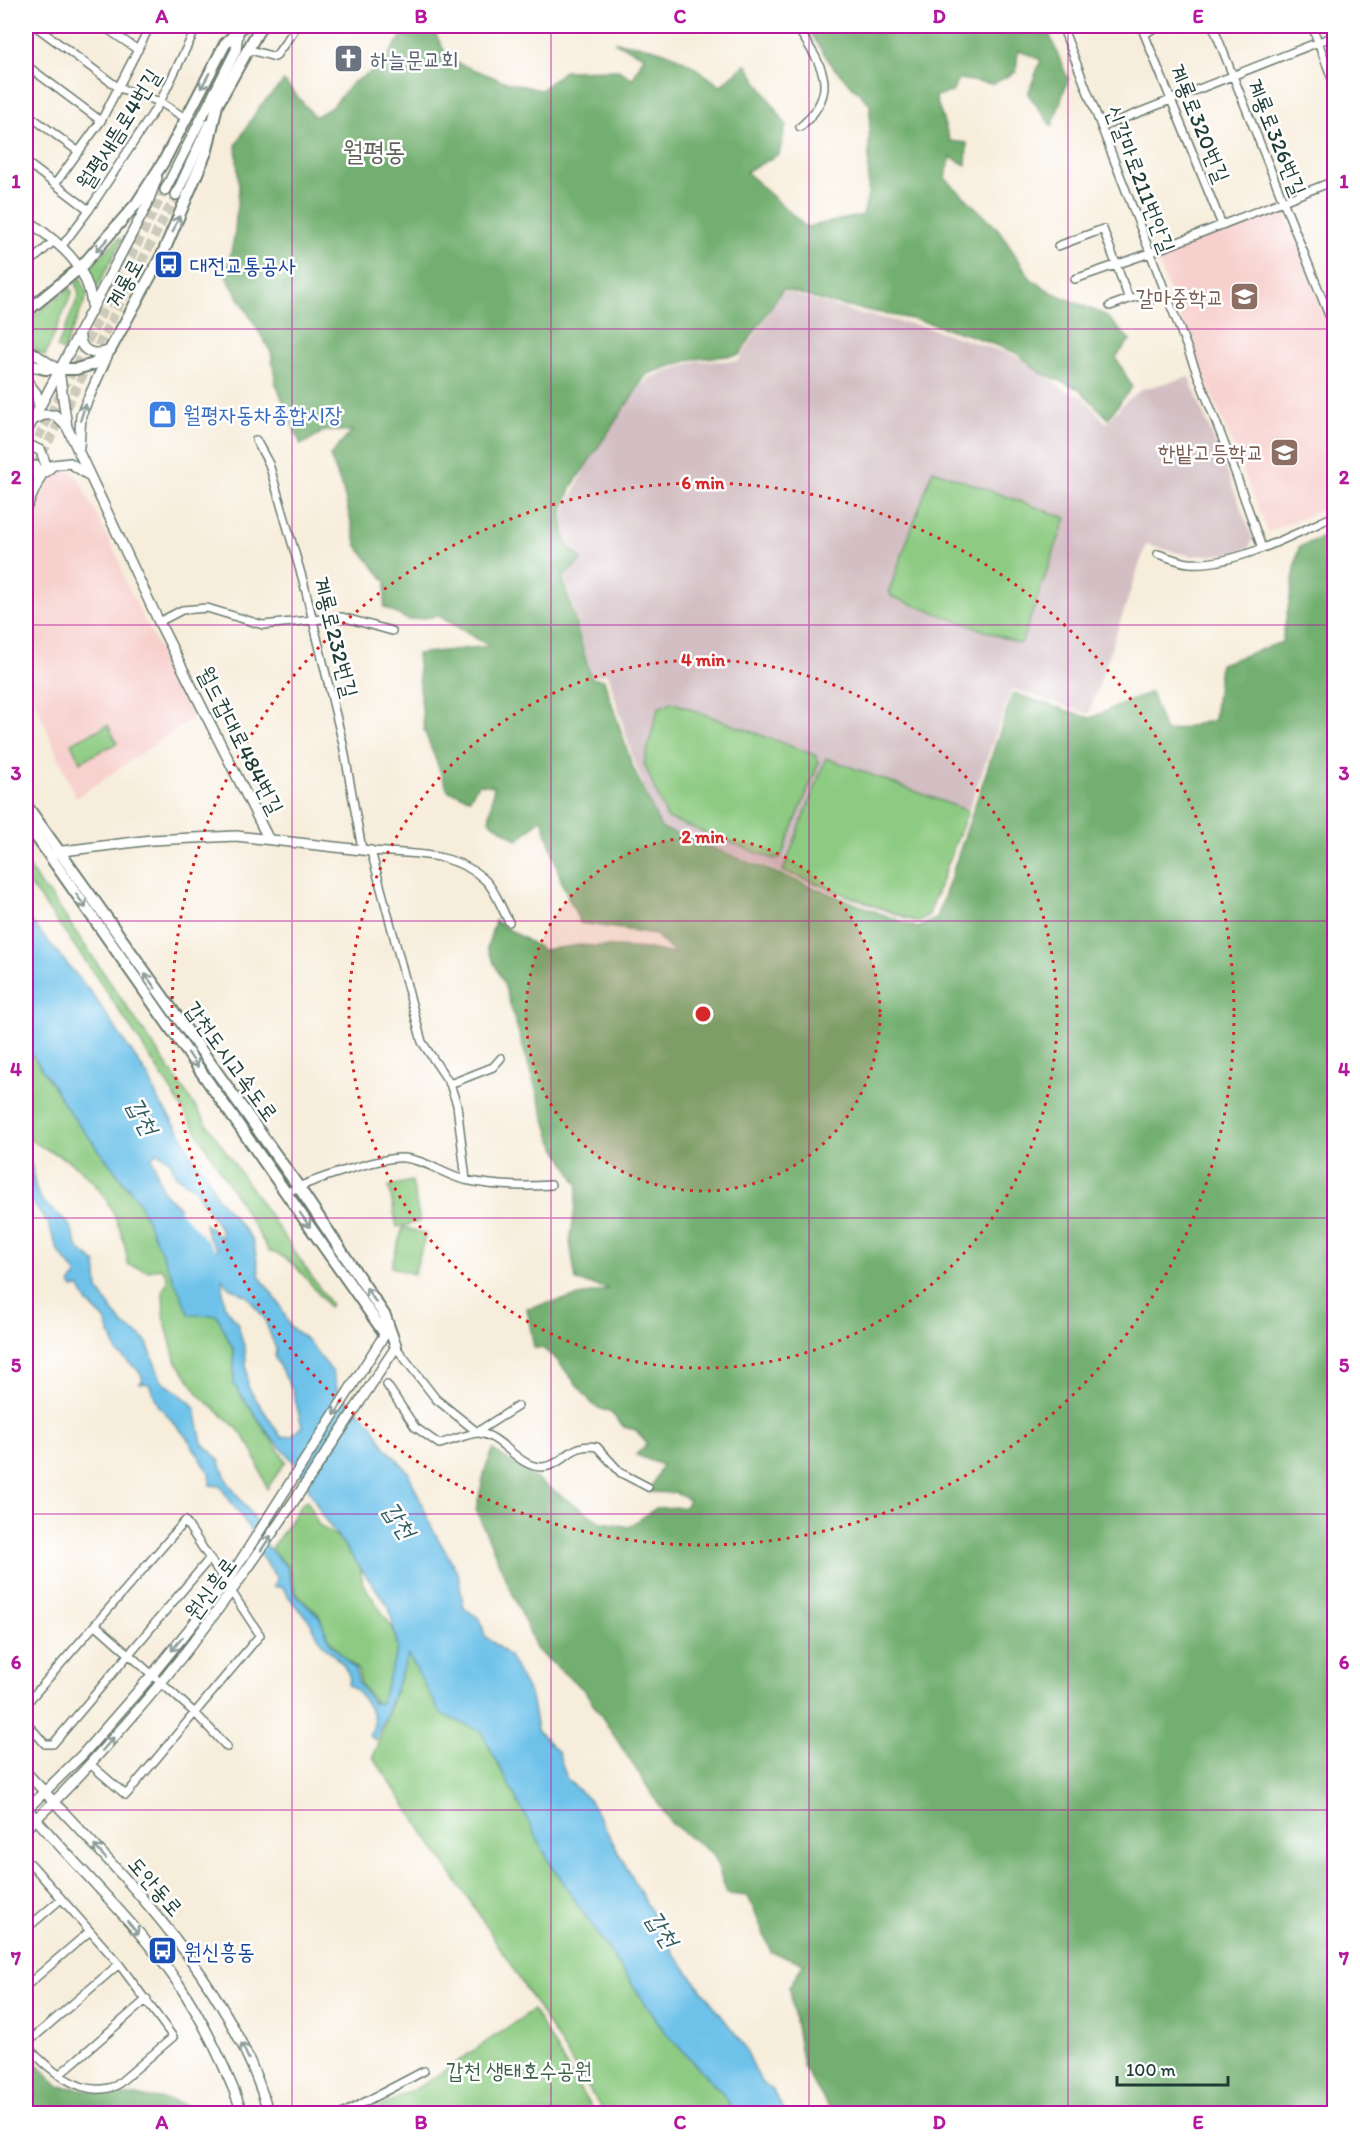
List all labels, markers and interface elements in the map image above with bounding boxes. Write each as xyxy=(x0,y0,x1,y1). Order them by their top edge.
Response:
text: A xyxy=(155,4,169,28)
text: B xyxy=(415,4,428,28)
text: C xyxy=(674,4,687,28)
text: D xyxy=(932,4,946,28)
text: E xyxy=(1192,4,1204,28)
church icon: 하늘문교회 xyxy=(333,43,365,75)
place label: 하늘문교회 xyxy=(370,46,459,73)
street label: 계룡로320번길 xyxy=(1163,60,1236,187)
street label: 월평새뜸로4번길 xyxy=(71,64,166,195)
one-way arrow xyxy=(199,72,211,89)
street label: 계룡로326번길 xyxy=(1241,75,1312,200)
street label: 신갈마로211번안길 xyxy=(1100,102,1181,257)
district label: 월평동 xyxy=(343,135,405,167)
text: 1 xyxy=(11,169,21,193)
text: 1 xyxy=(1339,169,1349,193)
one-way arrow xyxy=(171,215,182,233)
one-way arrow xyxy=(95,237,109,252)
bus stop icon: 대전교통공사 xyxy=(153,249,185,281)
place label: 대전교통공사 xyxy=(190,252,296,279)
street label: 계룡로 xyxy=(100,253,149,313)
school or university icon: 갈마중학교 xyxy=(1229,281,1261,313)
place label: 갈마중학교 xyxy=(1135,284,1224,311)
shop icon: 월평자동차종합시장 xyxy=(146,398,178,430)
place label: 월평자동차종합시장 xyxy=(183,401,343,428)
one-way arrow xyxy=(78,403,89,422)
school or university icon: 한밭고등학교 xyxy=(1269,436,1301,468)
place label: 한밭고등학교 xyxy=(1158,439,1264,466)
text: 2 xyxy=(11,465,22,489)
text: 2 xyxy=(1339,465,1350,489)
text: 6 min xyxy=(682,472,725,494)
street label: 계룡로232번길 xyxy=(307,574,364,701)
text: 4 min xyxy=(681,649,726,671)
street label: 월드컵대로484번길 xyxy=(192,662,290,819)
text: 3 xyxy=(11,761,22,785)
text: 3 xyxy=(1339,761,1350,785)
text: 2 min xyxy=(682,826,725,848)
one-way arrow xyxy=(75,892,87,908)
one-way arrow xyxy=(144,973,156,989)
street label: 갑천도시고속도로 xyxy=(179,996,284,1127)
centre of rings xyxy=(693,1004,713,1024)
one-way arrow xyxy=(187,1052,199,1068)
text: 4 xyxy=(10,1057,22,1081)
text: 4 xyxy=(1338,1057,1350,1081)
water label: 갑천 xyxy=(120,1092,166,1142)
one-way arrow xyxy=(299,1211,311,1227)
one-way arrow xyxy=(365,1287,377,1304)
text: 5 xyxy=(11,1353,22,1377)
text: 5 xyxy=(1339,1353,1350,1377)
one-way arrow xyxy=(333,1399,345,1416)
water label: 갑천 xyxy=(377,1496,424,1546)
one-way arrow xyxy=(260,1535,272,1552)
street label: 원신흥로 xyxy=(179,1552,242,1625)
one-way arrow xyxy=(171,1636,184,1652)
text: 6 xyxy=(11,1650,22,1674)
text: 6 xyxy=(1339,1650,1350,1674)
one-way arrow xyxy=(101,1737,115,1752)
one-way arrow xyxy=(93,1845,107,1860)
street label: 도안동로 xyxy=(122,1851,189,1922)
water label: 갑천 xyxy=(640,1905,687,1955)
one-way arrow xyxy=(127,1920,140,1936)
bus stop icon: 원신흥동 xyxy=(147,1935,179,1967)
place label: 원신흥동 xyxy=(184,1938,255,1965)
text: 7 xyxy=(10,1946,21,1970)
text: 7 xyxy=(1338,1946,1349,1970)
one-way arrow xyxy=(239,2043,250,2061)
scale bar xyxy=(1117,2049,1228,2087)
park label: 갑천 생태호수공원 xyxy=(446,2057,592,2084)
text: 100 m xyxy=(1126,2059,1176,2081)
text: A xyxy=(155,2110,169,2134)
text: B xyxy=(415,2110,428,2134)
text: C xyxy=(674,2110,687,2134)
text: D xyxy=(932,2110,946,2134)
text: E xyxy=(1192,2110,1204,2134)

